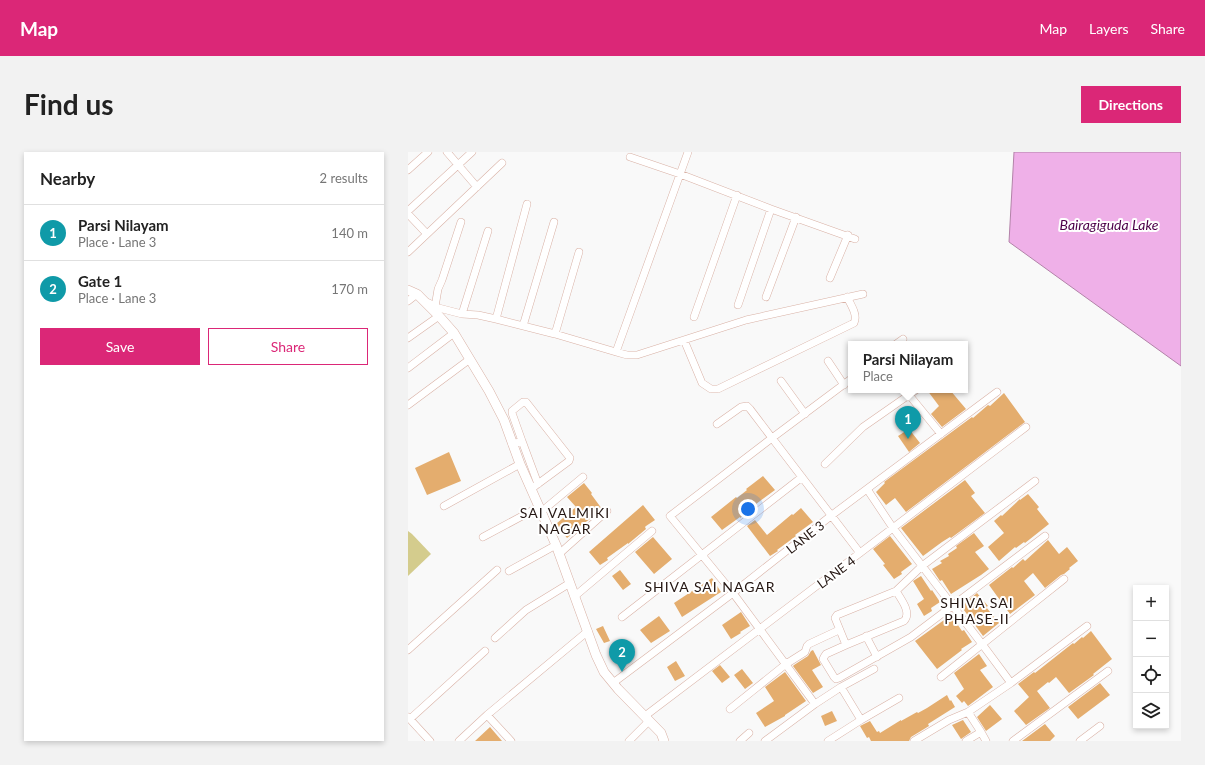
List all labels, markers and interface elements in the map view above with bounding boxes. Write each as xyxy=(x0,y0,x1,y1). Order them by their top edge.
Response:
text: Map xyxy=(20,17,58,40)
text: Map xyxy=(1039,20,1067,37)
text: Layers xyxy=(1089,20,1129,37)
text: Share xyxy=(1151,20,1185,37)
button: Directions xyxy=(1081,86,1181,123)
text: Find us xyxy=(24,87,114,121)
text: Nearby xyxy=(40,168,95,189)
text: 2 results xyxy=(320,170,368,186)
text: Parsi Nilayam xyxy=(78,216,169,234)
water label: Bairagiguda Lake xyxy=(1060,216,1159,233)
text: 1 xyxy=(49,225,57,241)
text: 140 m xyxy=(331,225,368,241)
text: Place · Lane 3 xyxy=(78,234,156,250)
text: Gate 1 xyxy=(78,272,122,290)
text: 2 xyxy=(49,281,57,297)
text: 170 m xyxy=(331,281,368,297)
text: Place · Lane 3 xyxy=(78,290,156,306)
button: Save xyxy=(40,328,200,365)
button: Share xyxy=(208,328,368,365)
popup xyxy=(848,341,968,393)
text: Parsi Nilayam xyxy=(863,350,953,368)
text: Place xyxy=(863,368,893,384)
pin: 1 xyxy=(895,406,921,439)
your location xyxy=(738,499,758,519)
district label: SAI VALMIKI NAGAR xyxy=(520,504,610,537)
street label: LANE 3 xyxy=(783,517,827,557)
street label: LANE 4 xyxy=(814,552,859,592)
district label: SHIVA SAI NAGAR xyxy=(644,578,776,595)
map controls xyxy=(1133,585,1169,729)
button: + xyxy=(1133,585,1169,621)
district label: SHIVA SAI PHASE-II xyxy=(940,594,1014,627)
button: − xyxy=(1133,621,1169,657)
pin: 2 xyxy=(609,639,635,672)
button: locate xyxy=(1133,657,1169,693)
button: layers xyxy=(1133,693,1169,729)

